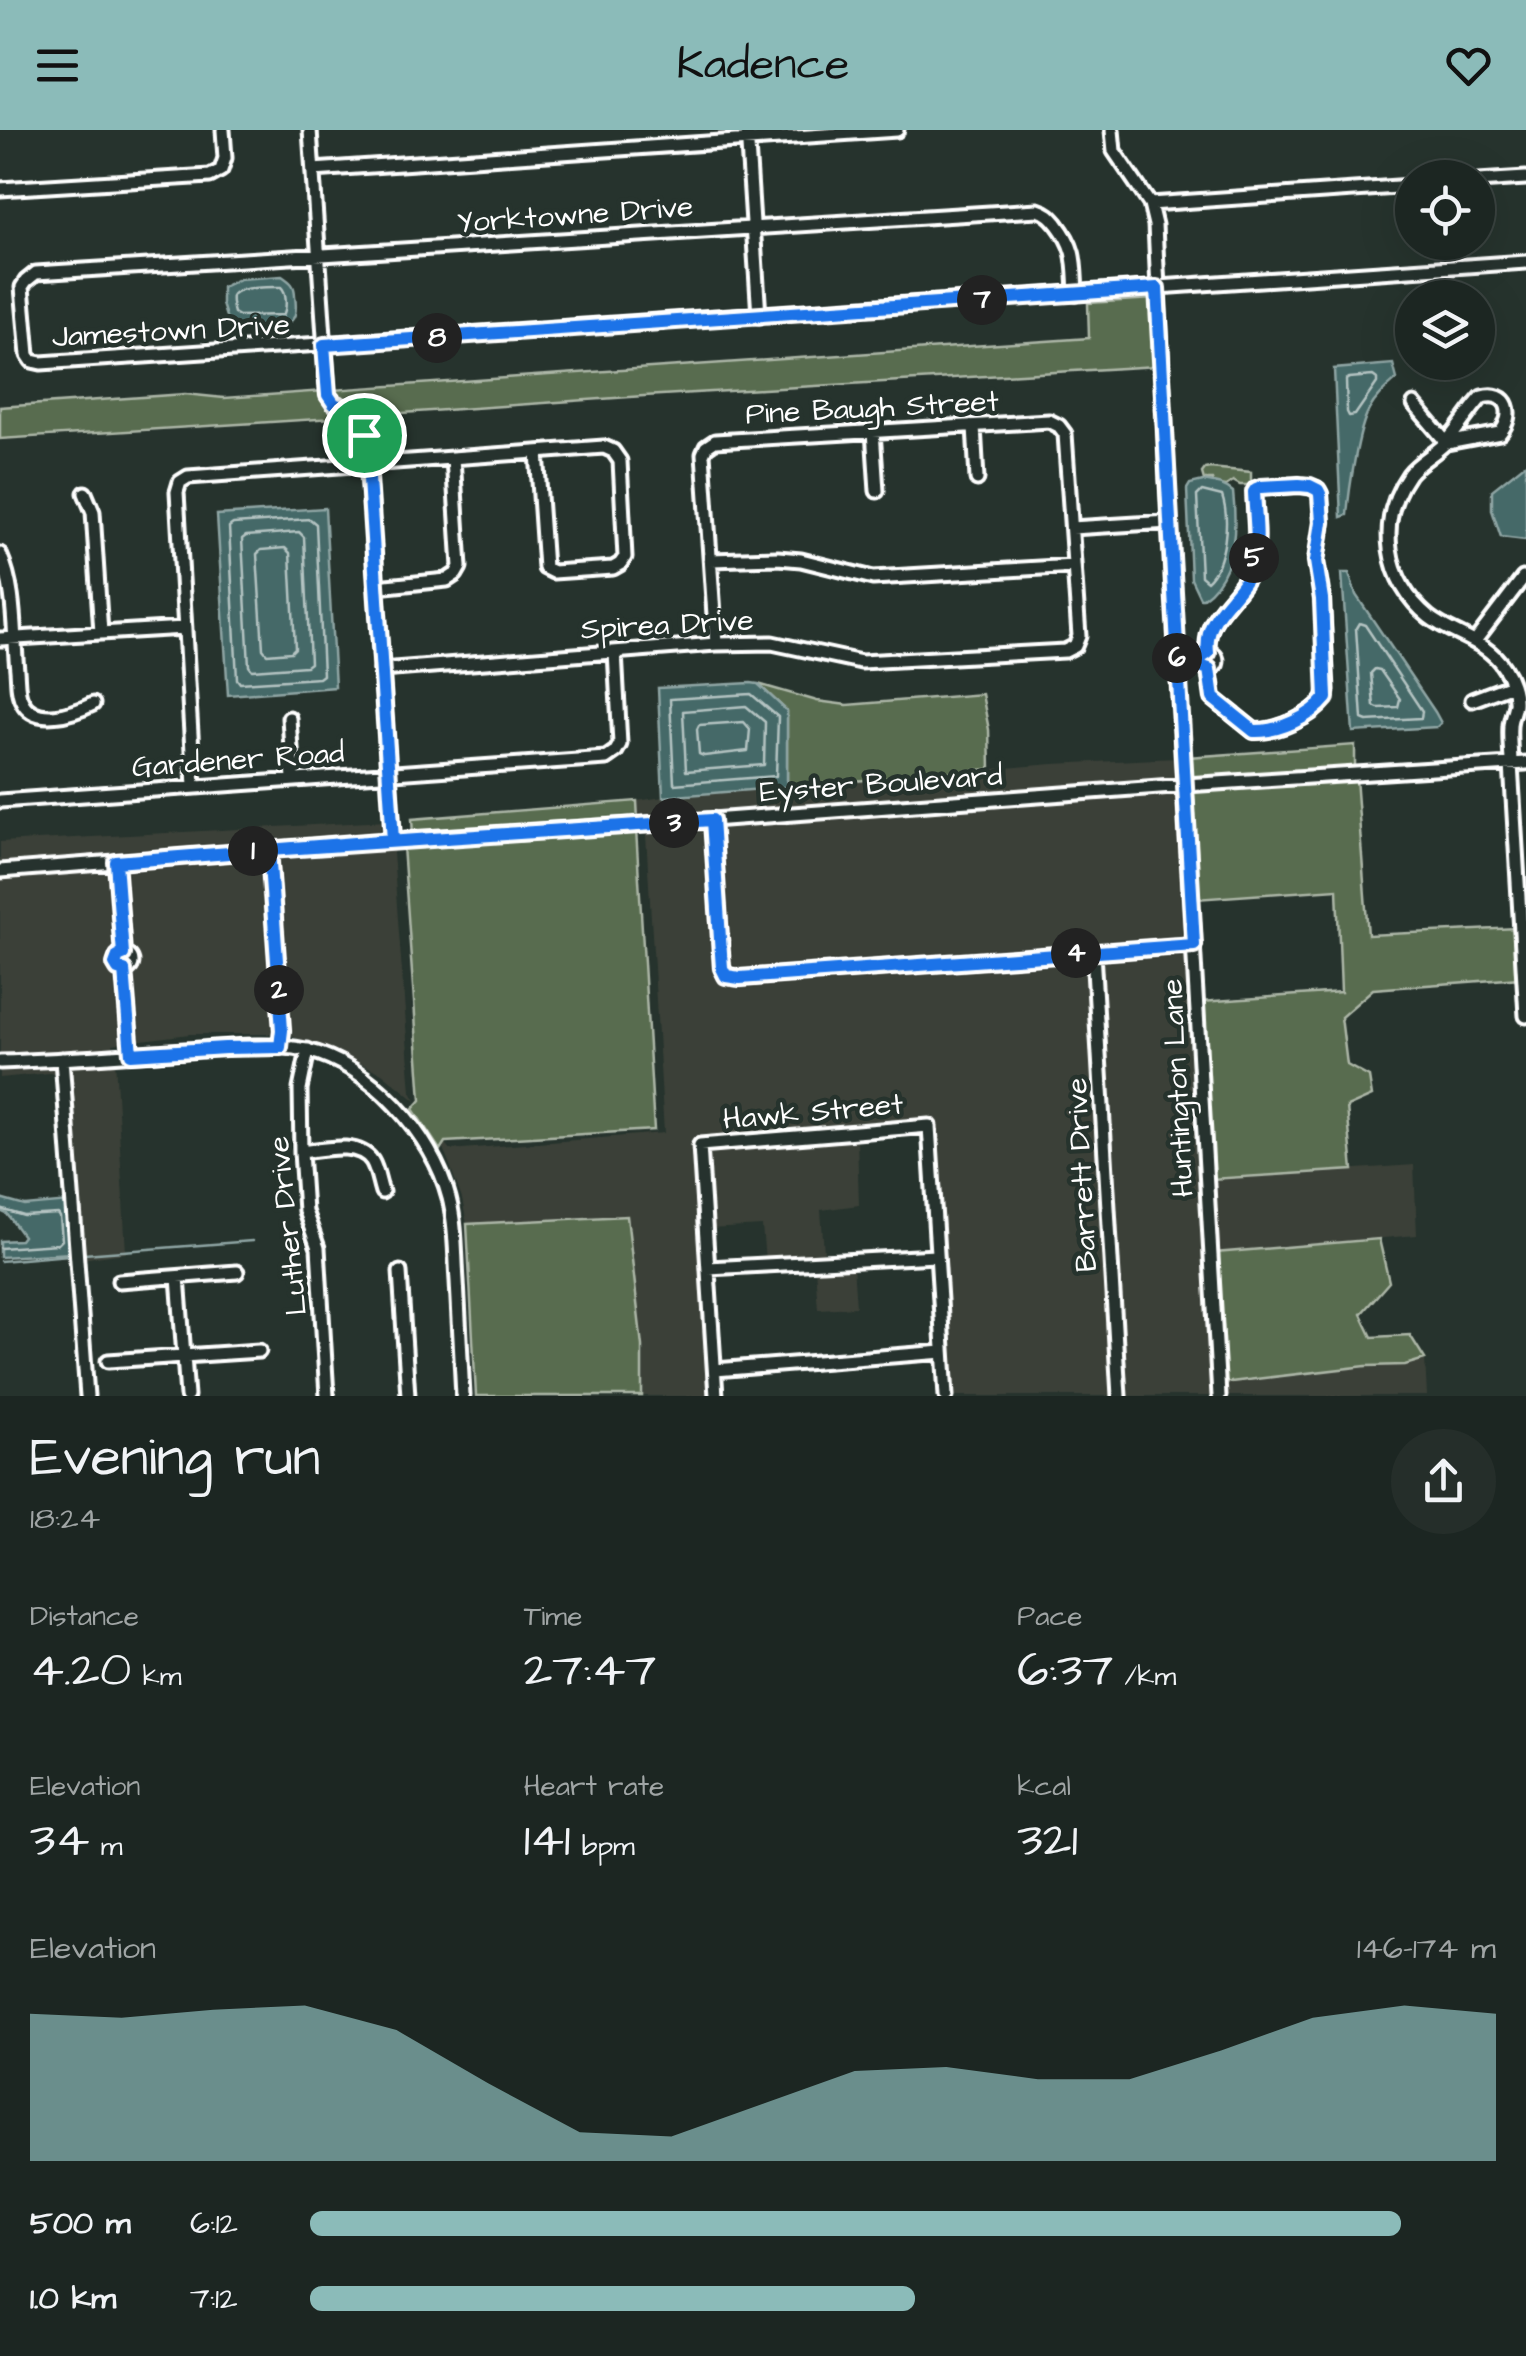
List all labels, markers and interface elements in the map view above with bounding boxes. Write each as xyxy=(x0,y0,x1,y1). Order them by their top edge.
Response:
text: Kadence xyxy=(677,34,849,96)
icon: menu xyxy=(30,38,85,93)
icon: heart xyxy=(1441,38,1496,93)
map controls xyxy=(1395,160,1495,380)
button: locate xyxy=(1395,160,1495,260)
street label: Yorktowne Drive xyxy=(456,186,695,244)
pin: 7 xyxy=(957,275,1007,325)
text: 7 xyxy=(973,280,991,319)
button: layers xyxy=(1395,280,1495,380)
street label: Jamestown Drive xyxy=(51,304,291,358)
pin: 8 xyxy=(412,313,462,363)
text: 8 xyxy=(428,318,446,357)
street label: Pine Baugh Street xyxy=(744,380,1000,437)
pin xyxy=(322,393,407,478)
icon: arrive xyxy=(337,408,392,463)
pin: 5 xyxy=(1229,533,1279,583)
text: 5 xyxy=(1244,538,1264,577)
street label: Spirea Drive xyxy=(580,600,754,650)
pin: 6 xyxy=(1152,633,1202,683)
text: 6 xyxy=(1168,638,1186,677)
street label: Gardener Road xyxy=(130,732,346,788)
street label: Eyster Boulevard xyxy=(758,755,1004,814)
pin: 3 xyxy=(649,798,699,848)
text: 3 xyxy=(667,803,681,842)
pin: 1 xyxy=(228,826,278,876)
text: 1 xyxy=(251,831,255,870)
pin: 4 xyxy=(1051,928,1101,978)
text: 4 xyxy=(1066,933,1086,972)
pin: 2 xyxy=(254,965,304,1015)
text: 2 xyxy=(271,970,287,1009)
street label: Huntington Lane xyxy=(1151,978,1206,1198)
street label: Barrett Drive xyxy=(1056,1077,1108,1273)
street label: Hawk Street xyxy=(721,1083,905,1141)
street label: Luther Drive xyxy=(258,1134,318,1318)
text: Evening run xyxy=(30,1420,320,1496)
button: share xyxy=(1391,1429,1496,1534)
text: 18:24 xyxy=(30,1496,100,1541)
text: Distance xyxy=(30,1597,139,1636)
text: Time xyxy=(524,1597,582,1636)
text: Pace xyxy=(1017,1597,1082,1636)
text: 4.20 xyxy=(30,1636,131,1705)
text: 27:47 xyxy=(524,1636,656,1705)
text: 6:37 xyxy=(1017,1636,1113,1705)
text: km xyxy=(131,1657,181,1696)
text: /km xyxy=(1113,1657,1176,1696)
text: Elevation xyxy=(30,1767,140,1806)
text: Heart rate xyxy=(524,1767,664,1806)
text: kcal xyxy=(1017,1767,1071,1806)
text: 34 xyxy=(30,1806,89,1875)
text: 141 xyxy=(524,1806,570,1875)
text: 321 xyxy=(1017,1806,1078,1875)
text: m xyxy=(89,1827,123,1866)
text: bpm xyxy=(570,1827,635,1866)
text: Elevation xyxy=(30,1926,156,1971)
text: 146–174 m xyxy=(1357,1926,1496,1971)
text: 500 m xyxy=(30,2201,131,2246)
text: 6:12 xyxy=(190,2201,238,2246)
text: 1.0 km xyxy=(30,2276,116,2321)
text: 7:12 xyxy=(190,2276,237,2321)

